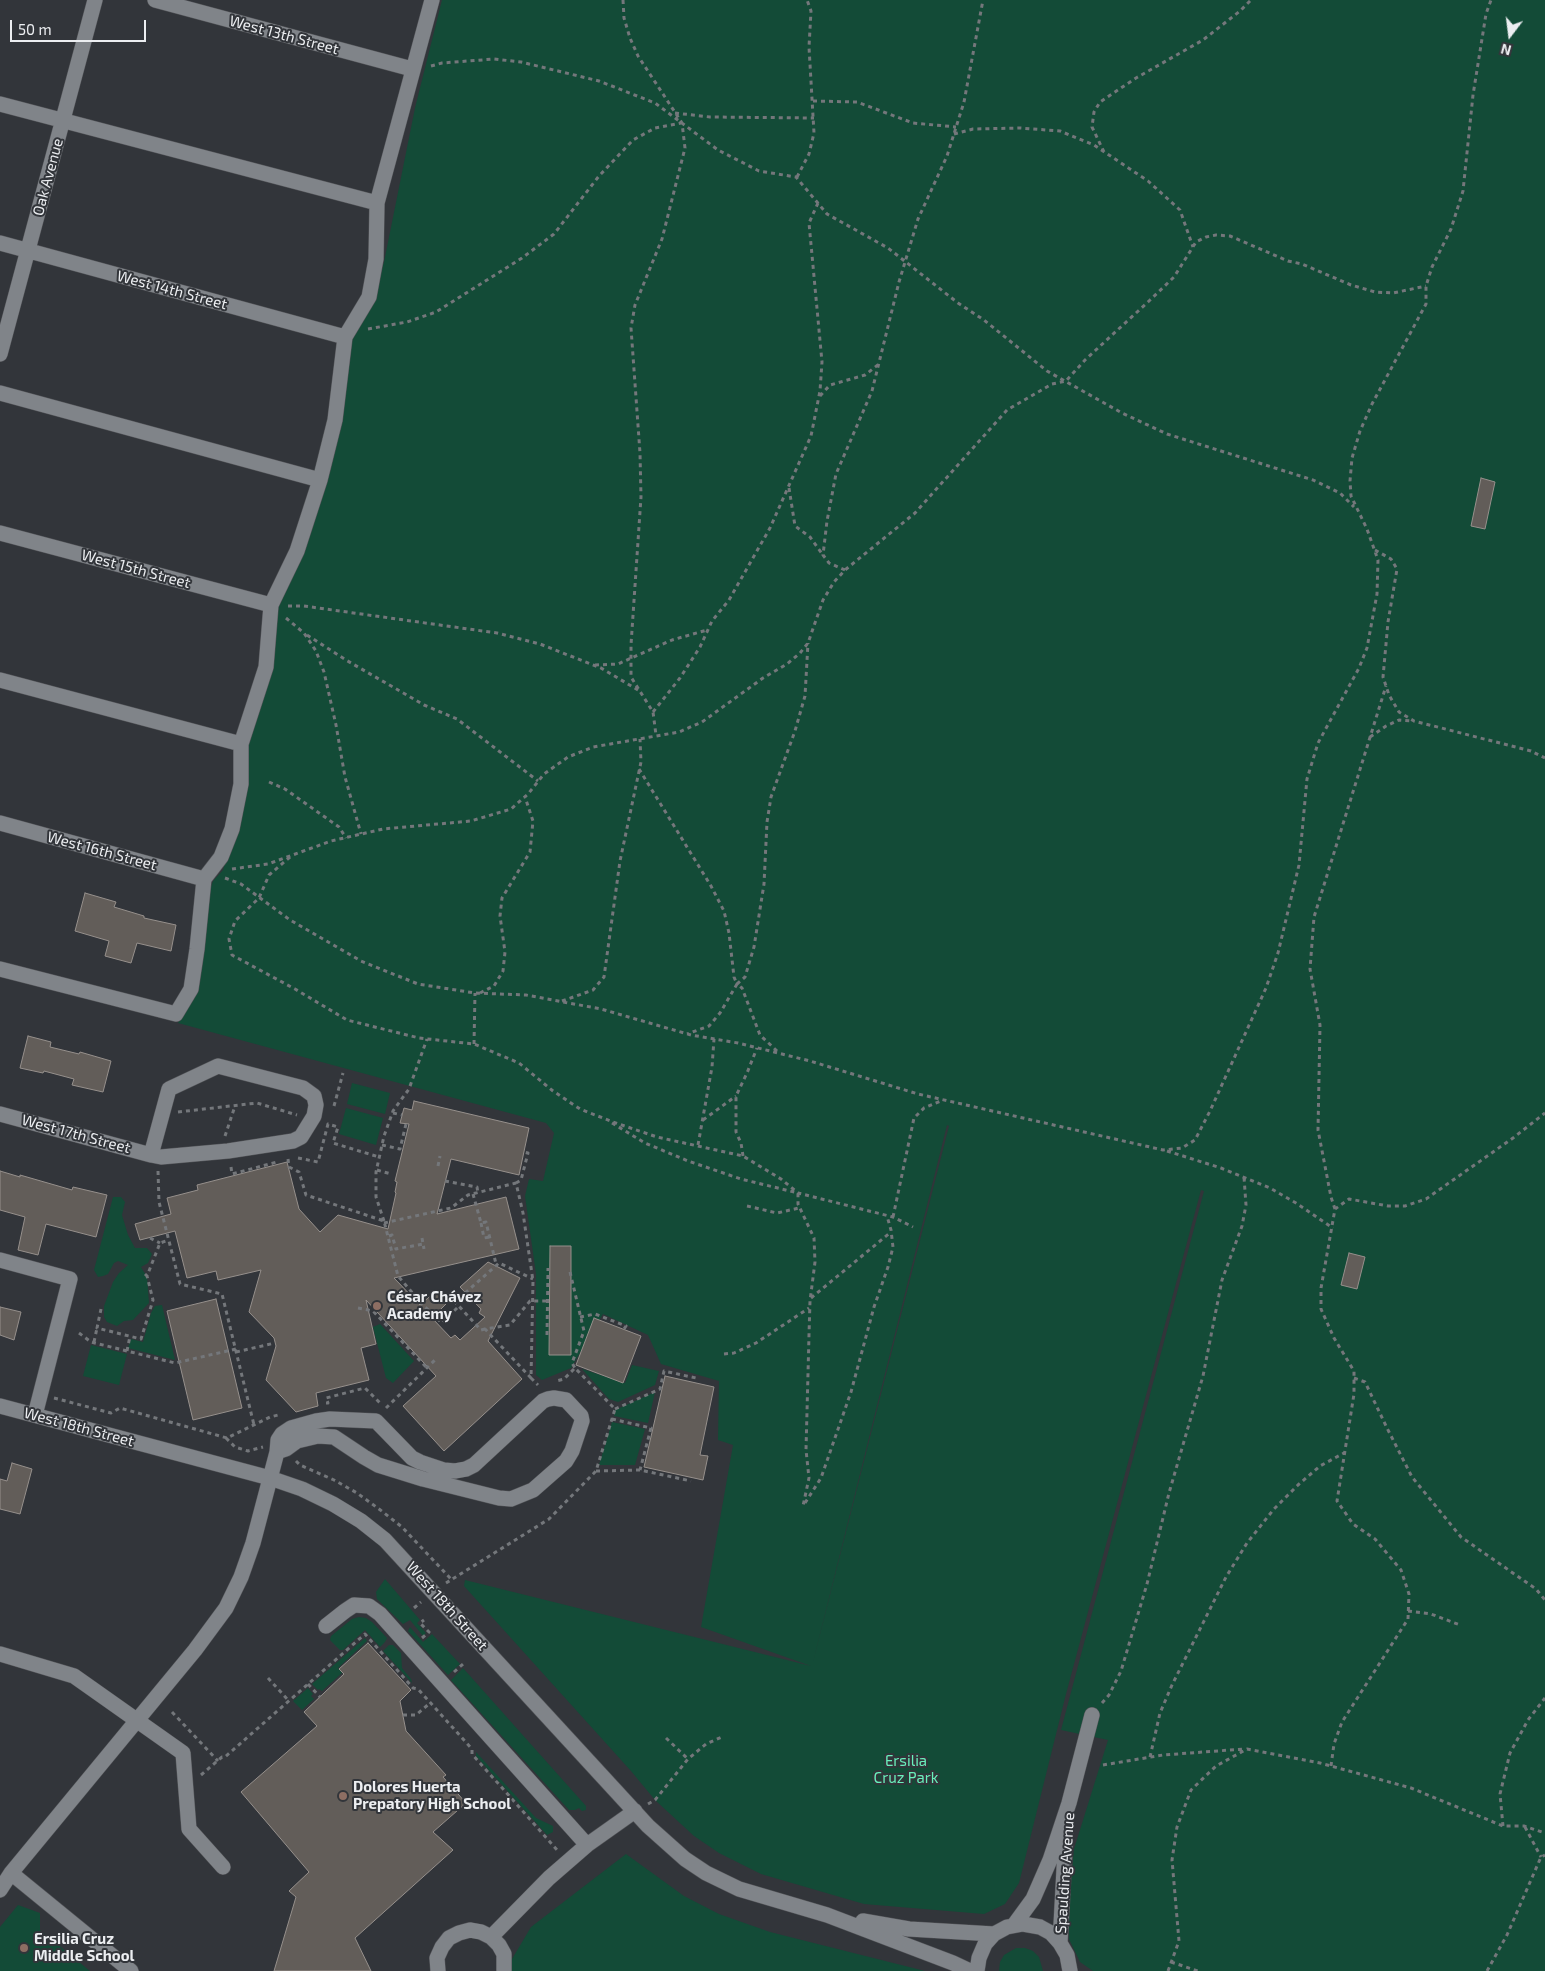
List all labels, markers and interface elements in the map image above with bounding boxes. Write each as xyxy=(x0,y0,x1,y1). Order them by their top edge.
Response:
scale bar xyxy=(12,10,149,42)
north arrow xyxy=(1485,10,1535,60)
street label: West 13th Street xyxy=(227,12,341,58)
text: 50 m xyxy=(18,20,52,38)
text: N xyxy=(1499,40,1513,59)
street label: Oak Avenue xyxy=(29,136,67,218)
street label: West 14th Street xyxy=(115,267,229,313)
street label: West 15th Street xyxy=(80,546,192,592)
street label: West 16th Street xyxy=(45,828,159,874)
street label: West 17th Street xyxy=(20,1111,132,1157)
place label: César Chávez Academy xyxy=(387,1288,481,1323)
marker: César Chávez Academy xyxy=(371,1300,383,1312)
street label: West 18th Street xyxy=(22,1404,136,1450)
street label: West 18th Street xyxy=(402,1558,492,1654)
park label: Ersilia Cruz Park xyxy=(874,1752,938,1787)
place label: Dolores Huerta Prepatory High School xyxy=(353,1778,511,1813)
marker: Dolores Huerta Prepatory High School xyxy=(337,1790,349,1802)
street label: Spaulding Avenue xyxy=(1052,1812,1078,1934)
place label: Ersilia Cruz Middle School xyxy=(34,1930,134,1965)
marker: Ersilia Cruz Middle School xyxy=(18,1942,30,1954)

